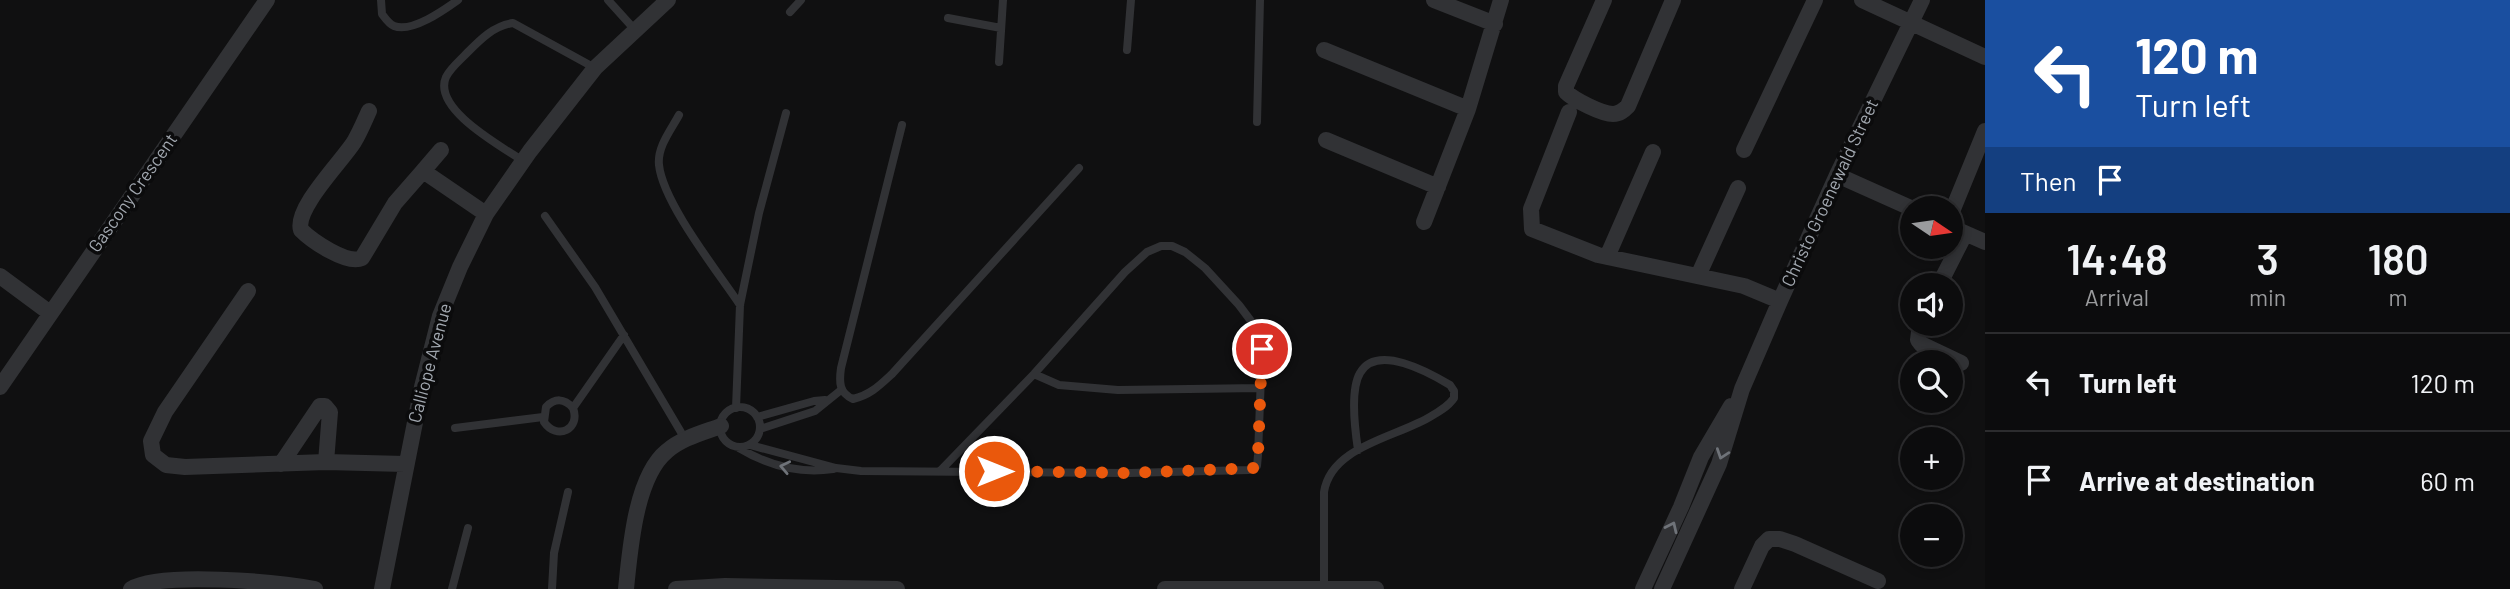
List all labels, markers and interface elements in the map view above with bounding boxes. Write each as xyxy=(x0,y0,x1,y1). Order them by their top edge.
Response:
text: 120 m xyxy=(2135,25,2258,84)
icon: left xyxy=(2020,28,2111,119)
text: Turn left xyxy=(2135,85,2252,123)
street label: Christo Groenewald Street xyxy=(1776,95,1882,290)
street label: Gascony Crescent xyxy=(83,129,181,256)
icon: arrive xyxy=(2091,161,2129,199)
text: Then xyxy=(2020,165,2077,196)
north arrow xyxy=(1900,196,1964,259)
map controls xyxy=(1900,196,1963,567)
text: 14:48 xyxy=(2066,233,2168,283)
text: 3 xyxy=(2256,233,2279,283)
text: 180 xyxy=(2368,233,2429,283)
button: sound xyxy=(1900,273,1963,336)
text: Arrival xyxy=(2085,283,2149,311)
text: min xyxy=(2249,283,2286,311)
text: m xyxy=(2389,283,2408,311)
street label: Calliope Avenue xyxy=(403,301,456,425)
pin xyxy=(1232,319,1292,379)
icon: arrive xyxy=(1243,330,1281,368)
button: search xyxy=(1900,350,1963,413)
icon: left xyxy=(2020,363,2058,401)
text: Turn left xyxy=(2079,367,2177,398)
text: 120 m xyxy=(2411,367,2475,398)
button: + xyxy=(1900,427,1963,490)
position arrow xyxy=(957,434,1031,508)
one-way arrow xyxy=(1716,447,1730,459)
one-way arrow xyxy=(779,461,791,476)
icon: arrive xyxy=(2020,461,2058,499)
text: Arrive at destination xyxy=(2079,465,2315,496)
text: 60 m xyxy=(2420,465,2475,496)
button: − xyxy=(1900,504,1963,567)
one-way arrow xyxy=(1663,522,1677,534)

